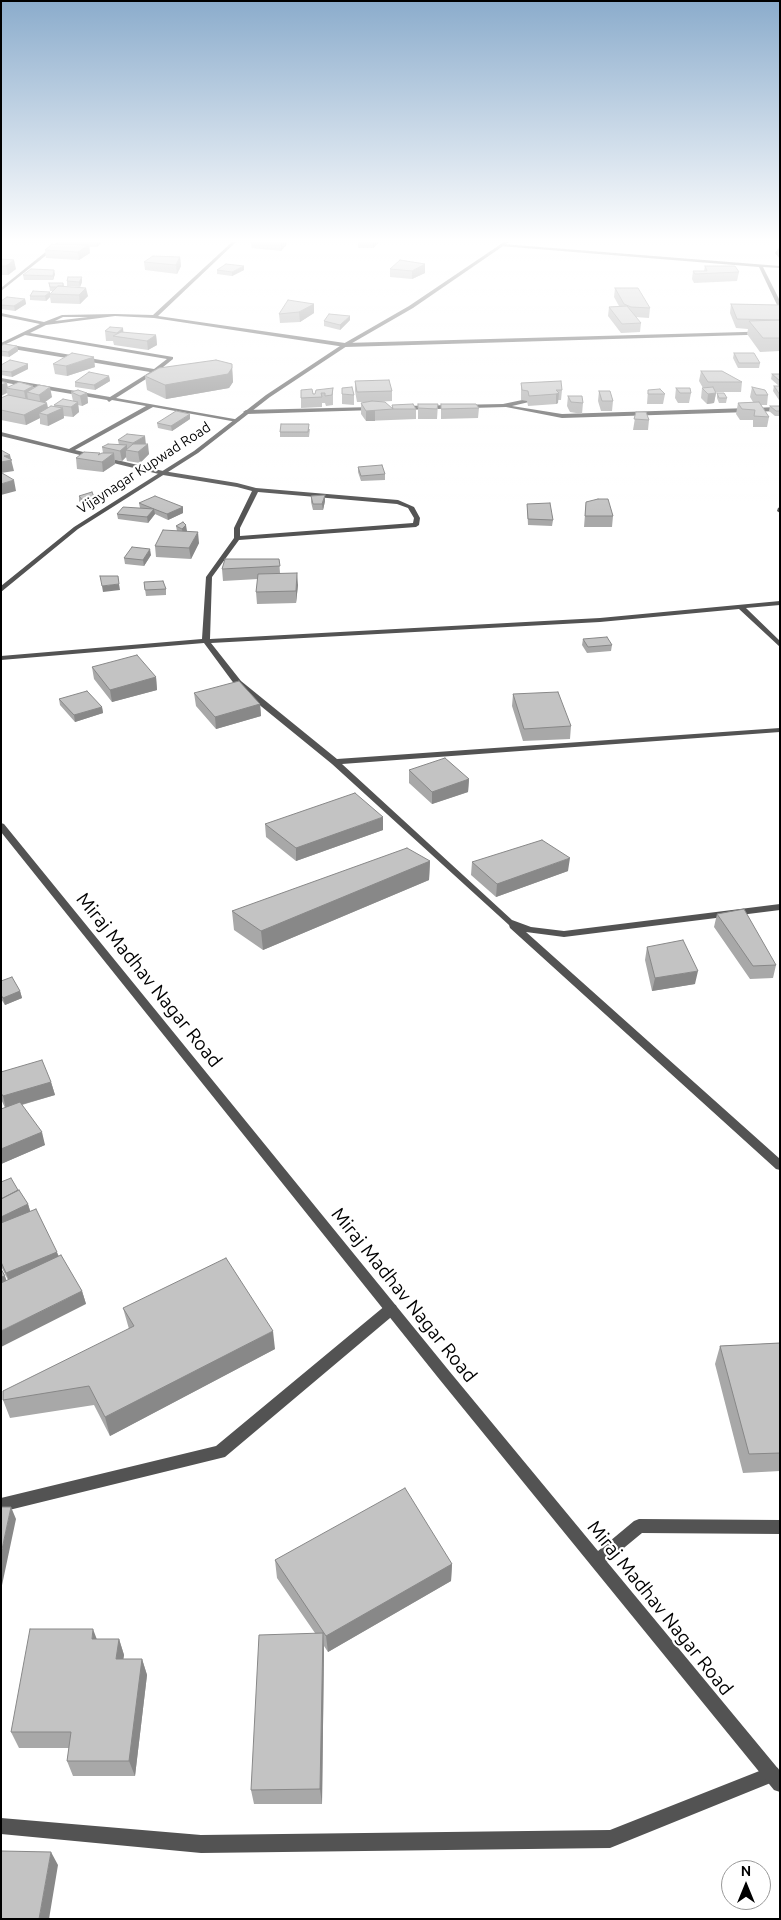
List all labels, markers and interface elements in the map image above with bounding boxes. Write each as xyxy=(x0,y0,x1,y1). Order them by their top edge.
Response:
street label: Vijaynagar Kupwad Road xyxy=(74,419,214,517)
street label: Miraj Madhav Nagar Road xyxy=(72,888,226,1072)
street label: Miraj Madhav Nagar Road xyxy=(327,1203,481,1387)
street label: Miraj Madhav Nagar Road xyxy=(583,1516,737,1700)
north arrow xyxy=(721,1860,771,1910)
text: N xyxy=(741,1863,751,1879)

